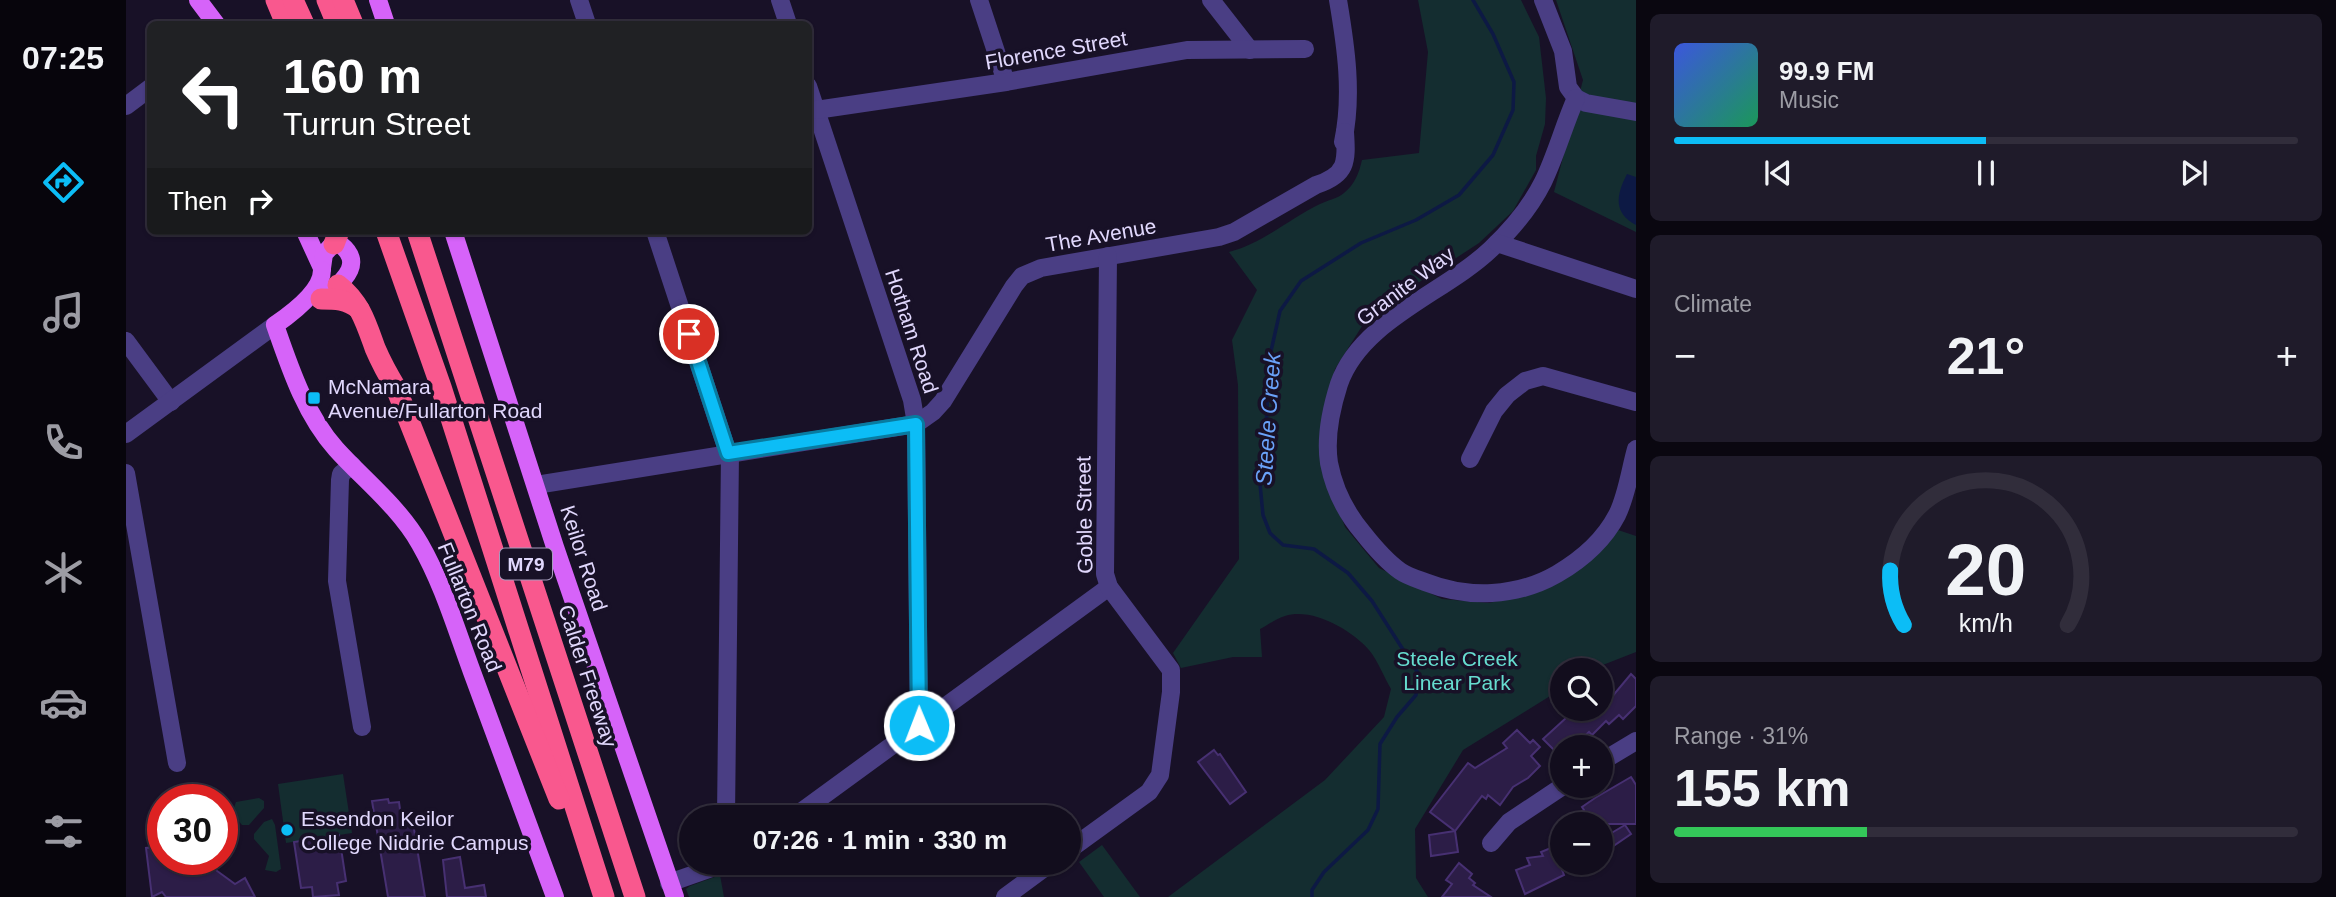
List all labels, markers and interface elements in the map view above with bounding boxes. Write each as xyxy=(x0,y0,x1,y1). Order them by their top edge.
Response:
street label: Florence Street xyxy=(983,26,1129,74)
text: 07:25 xyxy=(22,40,104,76)
icon: left xyxy=(168,49,259,140)
text: 160 m xyxy=(283,49,422,103)
text: 99.9 FM xyxy=(1779,56,1874,86)
text: Music xyxy=(1779,87,1839,113)
text: Turrun Street xyxy=(283,106,470,142)
icon: previous xyxy=(1759,154,1797,192)
icon: pause xyxy=(1967,154,2005,192)
icon: next xyxy=(2175,154,2213,192)
icon: directions xyxy=(39,158,88,207)
icon: right xyxy=(241,182,279,220)
text: Then xyxy=(168,186,227,216)
street label: The Avenue xyxy=(1044,214,1158,256)
street label: Granite Way xyxy=(1352,242,1459,330)
street label: Hotham Road xyxy=(881,266,943,396)
icon: music xyxy=(39,288,88,337)
text: Climate xyxy=(1674,291,1752,317)
pin xyxy=(659,304,719,364)
icon: arrive xyxy=(670,315,708,353)
text: 21° xyxy=(1947,327,2025,385)
text: − xyxy=(1674,335,1696,377)
text: + xyxy=(2276,335,2298,377)
water label: Steele Creek xyxy=(1250,350,1286,486)
place label: McNamara Avenue/Fullarton Road xyxy=(328,375,542,422)
marker: McNamara Avenue/Fullarton Road xyxy=(306,390,322,406)
icon: phone xyxy=(39,418,88,467)
street label: Goble Street xyxy=(1071,456,1097,574)
street label: Keilor Road xyxy=(556,502,612,614)
text: 20 xyxy=(1946,529,2026,610)
street label: Fullarton Road xyxy=(434,539,506,675)
icon: climate xyxy=(39,548,88,597)
road number: M79 xyxy=(500,548,552,580)
street label: Calder Freeway xyxy=(554,602,622,751)
text: km/h xyxy=(1959,609,2013,637)
park label: Steele Creek Linear Park xyxy=(1396,647,1518,694)
map controls xyxy=(1550,658,1613,875)
button: search xyxy=(1550,658,1613,721)
icon: car xyxy=(39,678,88,727)
position arrow xyxy=(882,688,956,762)
text: Range · 31% xyxy=(1674,723,1808,749)
button: + xyxy=(1550,735,1613,798)
text: 155 km xyxy=(1674,759,1850,817)
speed limit sign: 30 xyxy=(147,784,238,875)
icon: filters xyxy=(39,807,88,856)
place label: Essendon Keilor College Niddrie Campus xyxy=(301,807,529,854)
button: − xyxy=(1550,812,1613,875)
marker: Essendon Keilor College Niddrie Campus xyxy=(279,822,295,838)
text: 07:26 · 1 min · 330 m xyxy=(753,825,1007,855)

